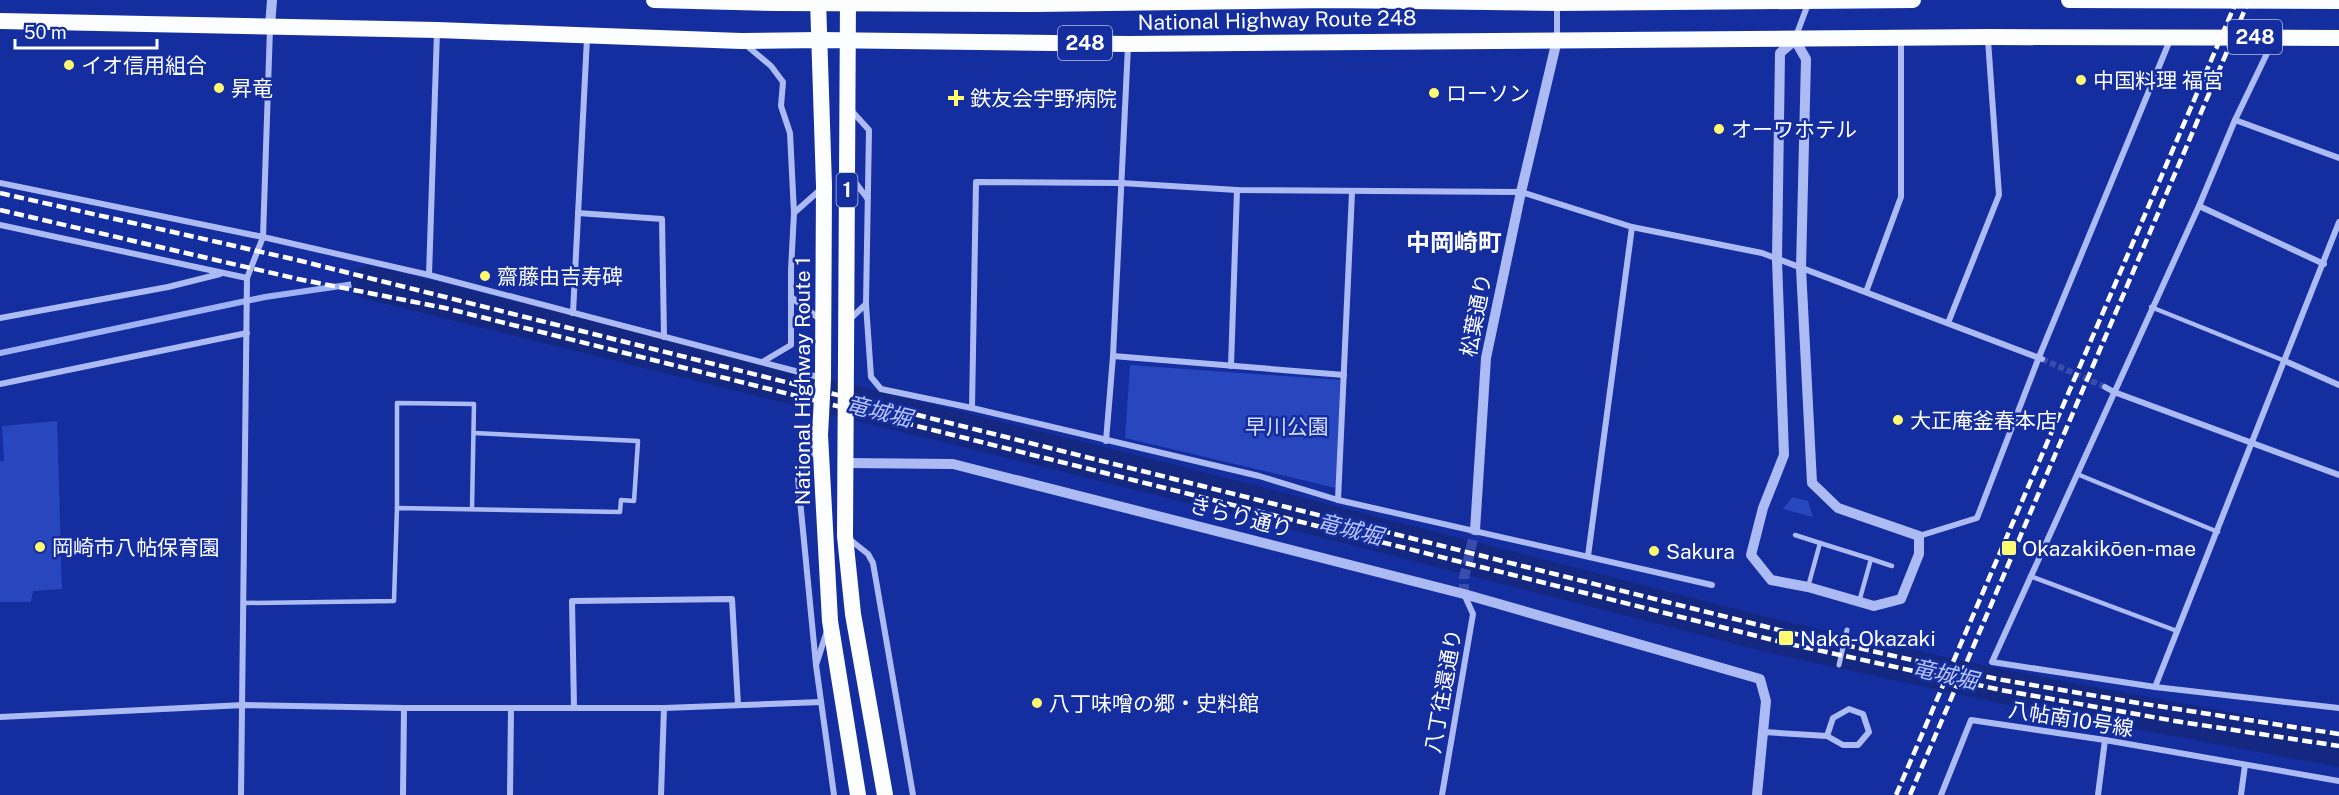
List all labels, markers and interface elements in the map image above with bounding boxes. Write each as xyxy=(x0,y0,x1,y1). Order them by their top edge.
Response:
street label: National Highway Route 248 xyxy=(1137,5,1417,35)
scale bar xyxy=(15,12,158,50)
road number: 248 xyxy=(2228,20,2282,54)
text: 50 m xyxy=(24,22,67,43)
road number: 248 xyxy=(1058,26,1112,60)
place label: イオ信用組合 xyxy=(81,53,207,78)
marker: イオ信用組合 xyxy=(62,58,76,72)
place label: 中国料理 福宮 xyxy=(2093,68,2224,93)
marker: 中国料理 福宮 xyxy=(2074,73,2088,87)
place label: 昇竜 xyxy=(231,76,273,101)
marker: 昇竜 xyxy=(212,81,226,95)
place label: ローソン xyxy=(1446,81,1530,106)
place label: 鉄友会宇野病院 xyxy=(970,86,1117,111)
marker: ローソン xyxy=(1427,86,1441,100)
marker: 鉄友会宇野病院 xyxy=(947,89,965,107)
place label: オーワホテル xyxy=(1731,117,1857,142)
marker: オーワホテル xyxy=(1712,122,1726,136)
road number: 1 xyxy=(836,173,858,207)
district label: 中岡崎町 xyxy=(1406,228,1502,256)
street label: National Highway Route 1 xyxy=(790,257,815,505)
place label: 齋藤由吉寿碑 xyxy=(497,264,623,289)
marker: 齋藤由吉寿碑 xyxy=(478,269,492,283)
street label: 松葉通り xyxy=(1456,271,1496,359)
water label: 竜城堀 xyxy=(844,390,917,432)
place label: 大正庵釜春本店 xyxy=(1910,408,2057,433)
marker: 大正庵釜春本店 xyxy=(1891,413,1905,427)
park label: 早川公園 xyxy=(1245,414,1329,439)
street label: きらり通り xyxy=(1187,492,1295,542)
water label: 竜城堀 xyxy=(1315,508,1388,550)
place label: 岡崎市八帖保育園 xyxy=(52,535,220,560)
place label: Okazakikōen-mae xyxy=(2022,536,2196,561)
place label: Sakura xyxy=(1666,539,1735,564)
marker: Okazakikōen-mae xyxy=(2000,539,2018,557)
marker: 岡崎市八帖保育園 xyxy=(33,540,47,554)
marker: Sakura xyxy=(1647,544,1661,558)
place label: Naka-Okazaki xyxy=(1800,626,1936,651)
street label: 八丁往還通り xyxy=(1420,627,1466,755)
marker: Naka-Okazaki xyxy=(1777,629,1795,647)
water label: 竜城堀 xyxy=(1910,654,1983,695)
place label: 八丁味噌の郷・史料館 xyxy=(1049,691,1259,716)
marker: 八丁味噌の郷・史料館 xyxy=(1030,696,1044,710)
street label: 八帖南10号線 xyxy=(2007,697,2135,741)

